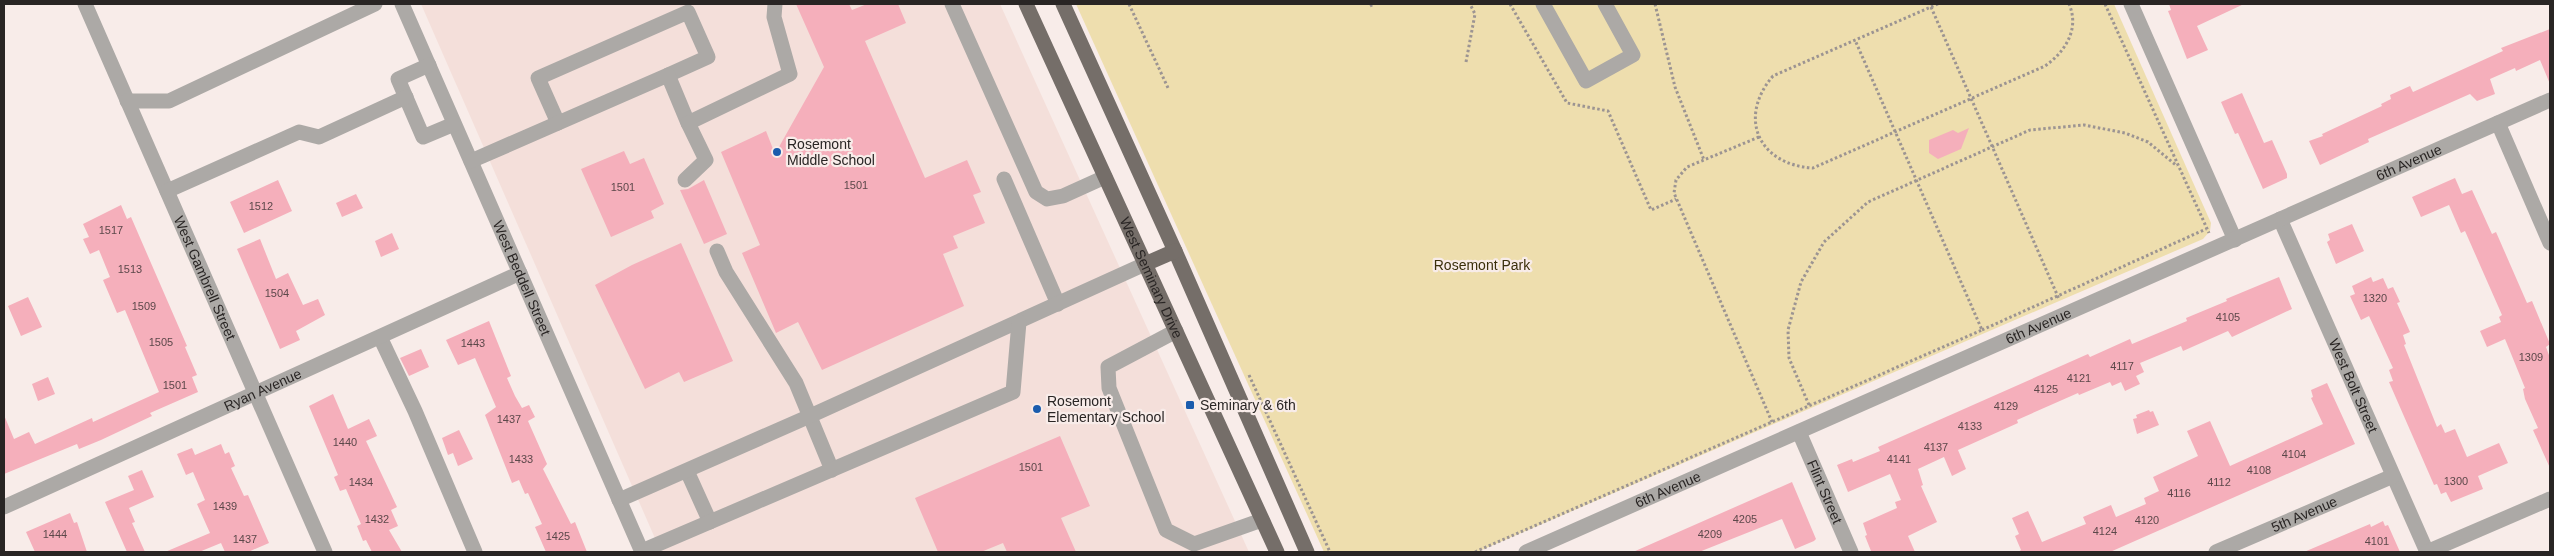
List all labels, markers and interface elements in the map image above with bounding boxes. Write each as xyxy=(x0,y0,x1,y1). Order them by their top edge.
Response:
place label: Rosemont Middle School xyxy=(787,136,875,168)
street label: 6th Avenue xyxy=(2374,141,2444,184)
marker: Rosemont Middle School xyxy=(771,146,783,158)
house number: 1501 xyxy=(844,179,868,191)
house number: 1501 xyxy=(611,181,635,193)
house number: 1512 xyxy=(249,200,273,212)
street label: West Gambrell Street xyxy=(171,213,239,342)
street label: West Seminary Drive xyxy=(1117,215,1186,341)
street label: West Beddell Street xyxy=(490,218,554,338)
house number: 1517 xyxy=(99,224,123,236)
park label: Rosemont Park xyxy=(1434,257,1531,273)
house number: 1513 xyxy=(118,263,142,275)
house number: 1504 xyxy=(265,287,289,299)
house number: 1320 xyxy=(2363,292,2387,304)
house number: 1509 xyxy=(132,300,156,312)
street label: 6th Avenue xyxy=(2003,304,2074,347)
house number: 4105 xyxy=(2216,311,2240,323)
house number: 1505 xyxy=(149,336,173,348)
street label: West Bolt Street xyxy=(2326,336,2381,435)
house number: 1443 xyxy=(461,337,485,349)
house number: 1309 xyxy=(2519,351,2543,363)
house number: 4117 xyxy=(2110,360,2134,372)
street label: Ryan Avenue xyxy=(221,365,304,414)
house number: 4121 xyxy=(2067,372,2091,384)
house number: 1501 xyxy=(163,379,187,391)
house number: 4125 xyxy=(2034,383,2058,395)
place label: Rosemont Elementary School xyxy=(1047,393,1165,425)
place label: Seminary & 6th xyxy=(1200,397,1296,413)
marker: Seminary & 6th xyxy=(1184,399,1196,411)
house number: 4129 xyxy=(1994,400,2018,412)
marker: Rosemont Elementary School xyxy=(1031,403,1043,415)
house number: 1437 xyxy=(497,413,521,425)
house number: 4133 xyxy=(1958,420,1982,432)
house number: 1440 xyxy=(333,436,357,448)
house number: 4137 xyxy=(1924,441,1948,453)
house number: 4104 xyxy=(2282,448,2306,460)
house number: 1433 xyxy=(509,453,533,465)
house number: 4141 xyxy=(1887,453,1911,465)
street label: Flint Street xyxy=(1804,457,1846,526)
house number: 1501 xyxy=(1019,461,1043,473)
house number: 4108 xyxy=(2247,464,2271,476)
street label: 6th Avenue xyxy=(1633,468,1703,511)
house number: 1300 xyxy=(2444,475,2468,487)
house number: 1434 xyxy=(349,476,373,488)
house number: 4112 xyxy=(2207,476,2231,488)
house number: 4116 xyxy=(2167,487,2191,499)
street label: 5th Avenue xyxy=(2269,493,2340,535)
house number: 1439 xyxy=(213,500,237,512)
house number: 1432 xyxy=(365,513,389,525)
house number: 4205 xyxy=(1733,513,1757,525)
house number: 4120 xyxy=(2135,514,2159,526)
house number: 4124 xyxy=(2093,525,2117,537)
house number: 1444 xyxy=(43,528,67,540)
house number: 4209 xyxy=(1698,528,1722,540)
house number: 1425 xyxy=(546,530,570,542)
house number: 1437 xyxy=(233,533,257,545)
house number: 4101 xyxy=(2365,535,2389,547)

